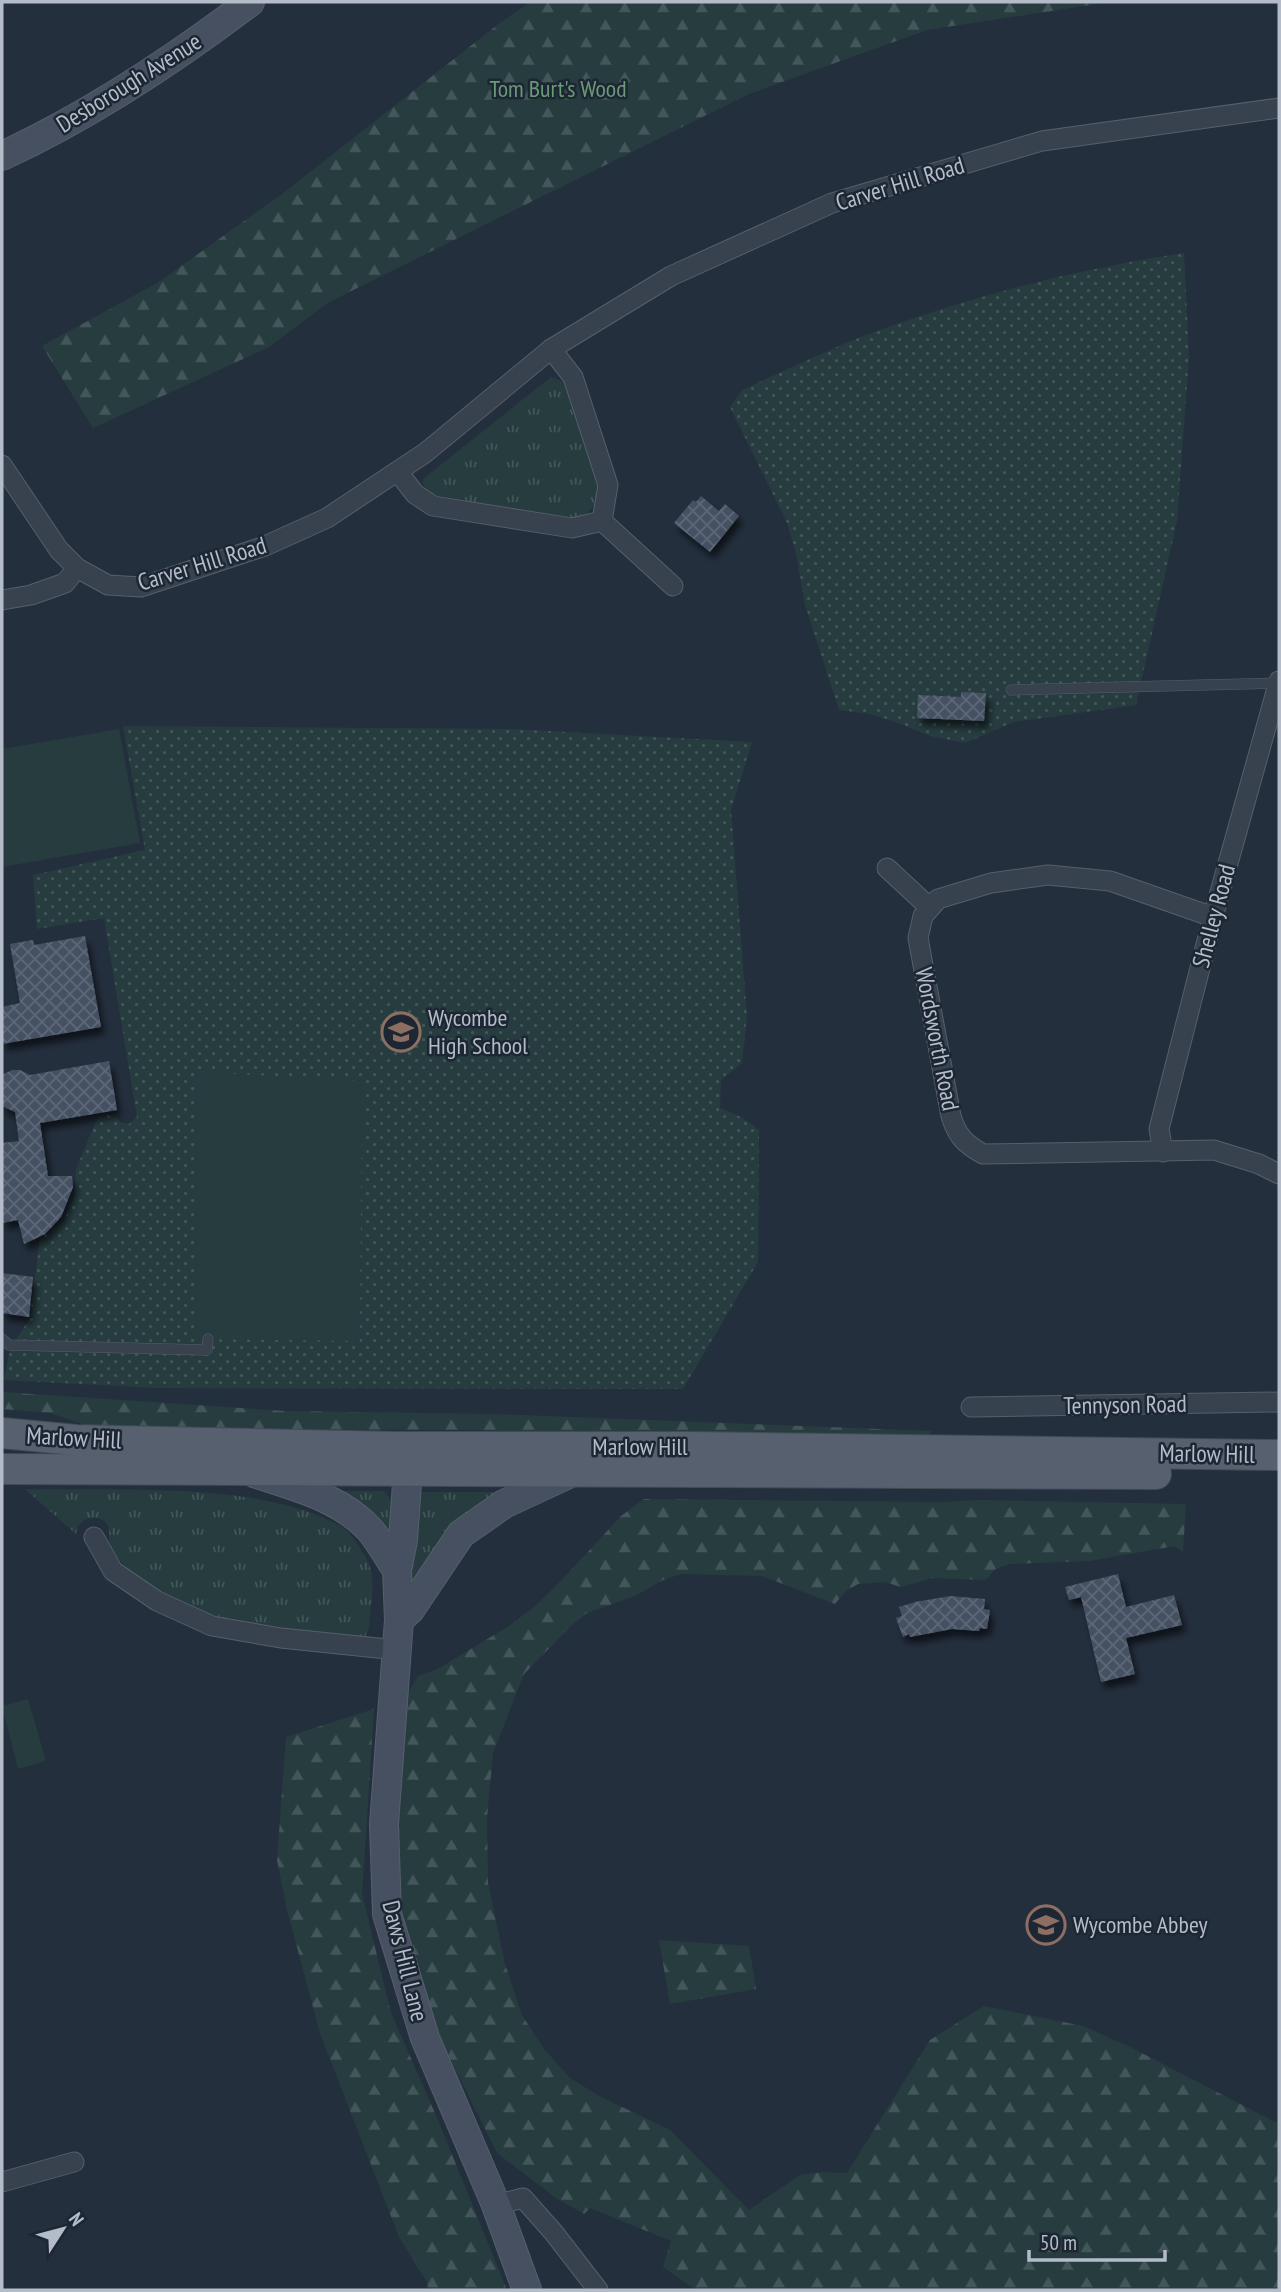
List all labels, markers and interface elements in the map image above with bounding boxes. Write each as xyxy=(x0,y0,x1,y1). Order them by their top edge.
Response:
street label: Desborough Avenue xyxy=(51,26,207,139)
park label: Tom Burt's Wood xyxy=(489,73,627,104)
street label: Carver Hill Road xyxy=(832,149,968,218)
street label: Carver Hill Road xyxy=(134,529,270,598)
street label: Shelley Road xyxy=(1185,861,1242,971)
street label: Wordsworth Road xyxy=(908,965,967,1113)
place label: Wycombe High School xyxy=(428,1002,528,1061)
school or university icon: Wycombe High School xyxy=(380,1011,422,1053)
street label: Tennyson Road xyxy=(1063,1388,1187,1421)
street label: Marlow Hill xyxy=(26,1420,123,1455)
street label: Marlow Hill xyxy=(592,1431,688,1462)
street label: Marlow Hill xyxy=(1159,1437,1255,1470)
street label: Daws Hill Lane xyxy=(375,1897,435,2025)
school or university icon: Wycombe Abbey xyxy=(1025,1904,1067,1946)
place label: Wycombe Abbey xyxy=(1073,1909,1207,1940)
north arrow xyxy=(28,2194,98,2264)
text: N xyxy=(64,2208,89,2230)
scale bar xyxy=(1029,2218,1166,2262)
text: 50 m xyxy=(1040,2229,1077,2256)

